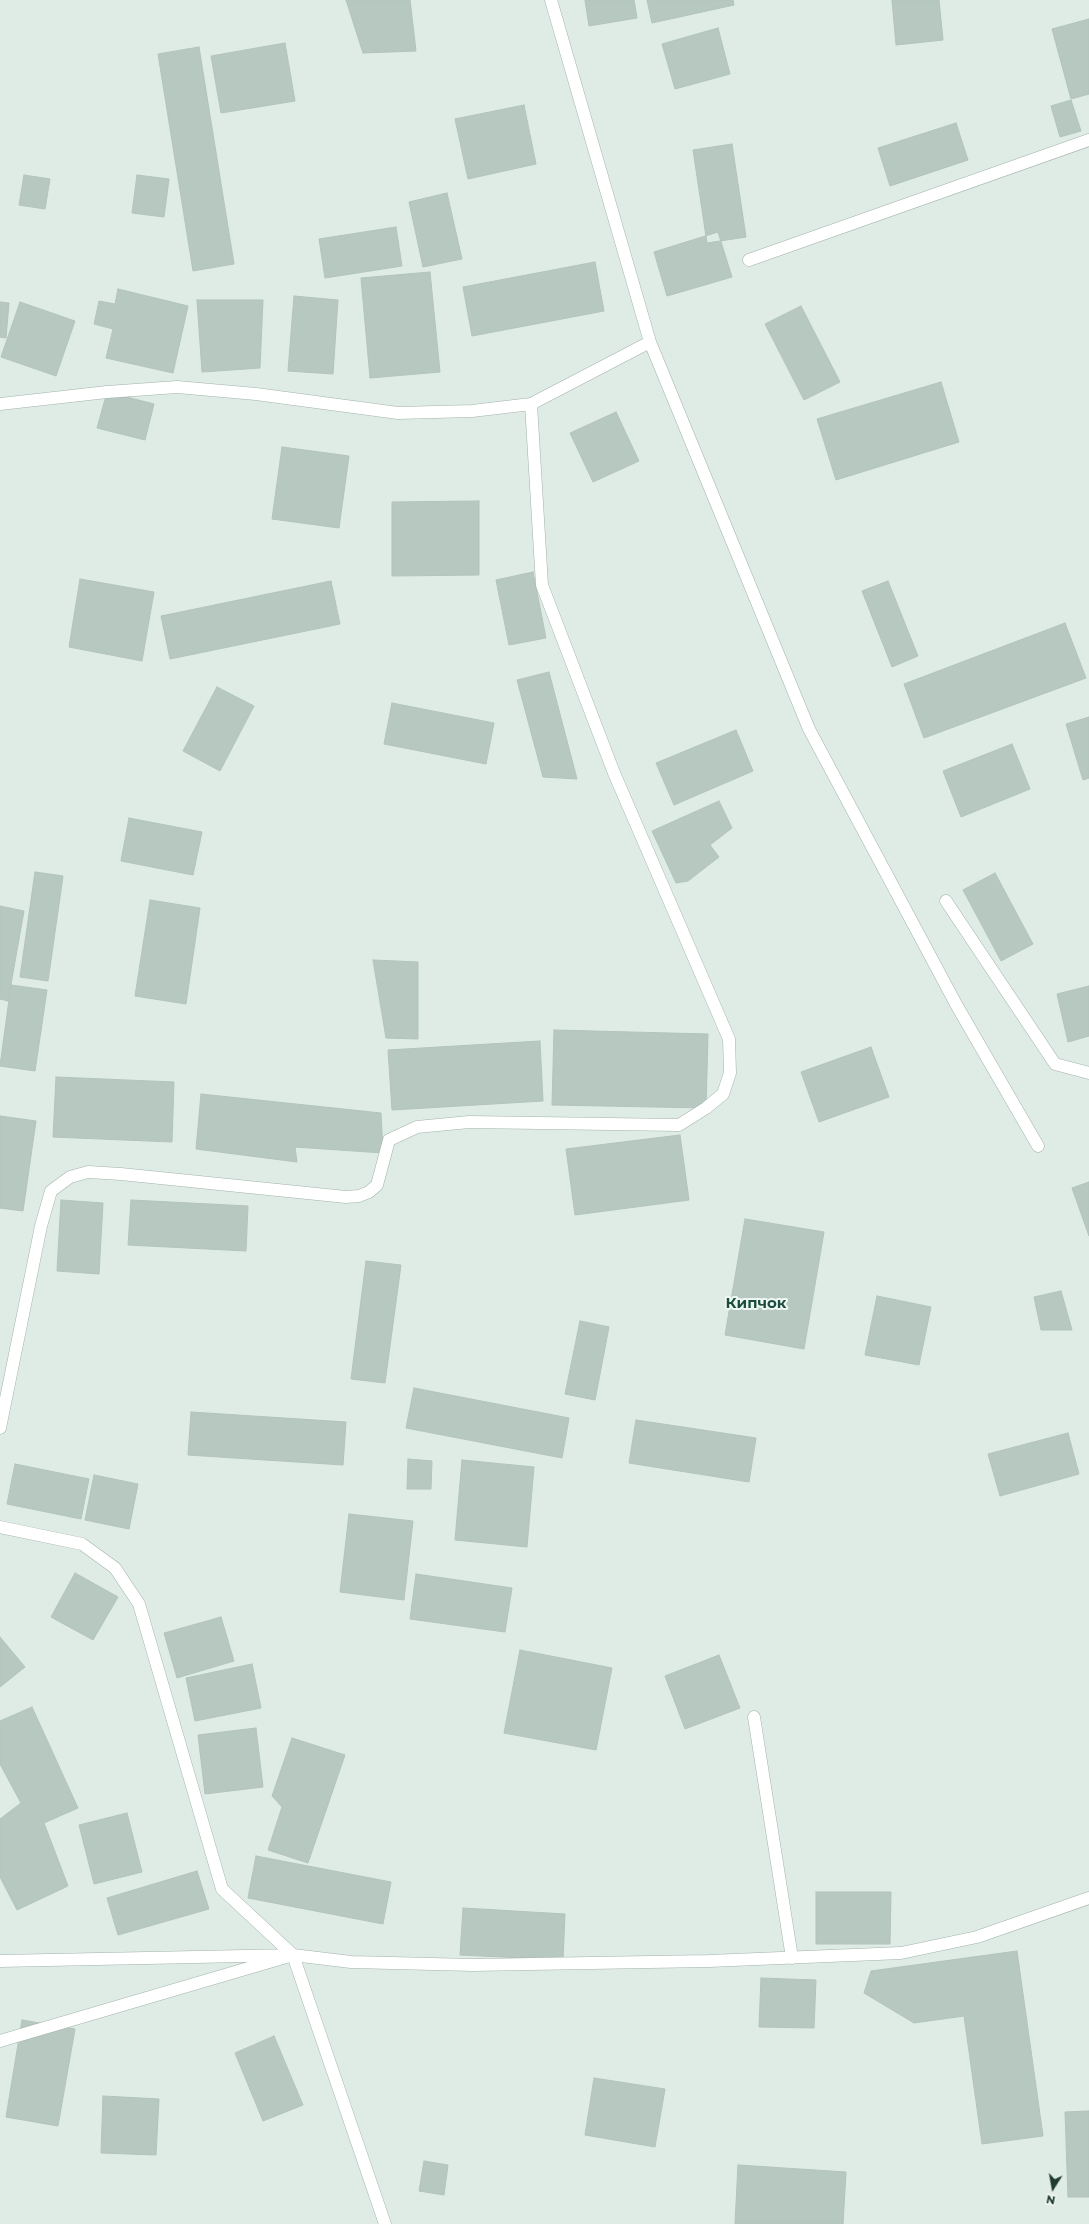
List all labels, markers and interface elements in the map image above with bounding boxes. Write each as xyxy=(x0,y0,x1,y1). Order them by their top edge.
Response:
district label: Кипчок xyxy=(726,1295,786,1313)
north arrow xyxy=(1033,2168,1073,2208)
text: N xyxy=(1045,2192,1056,2208)

